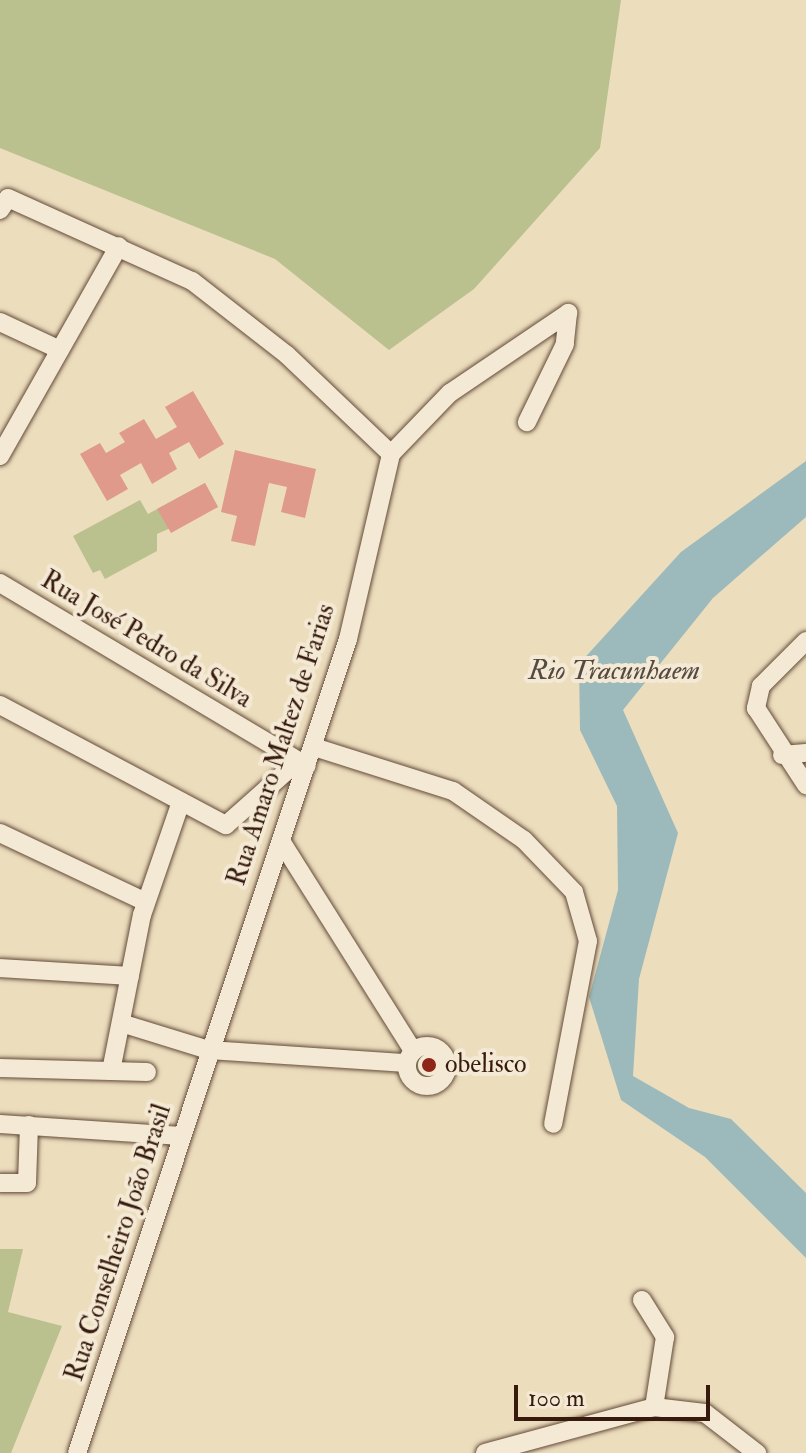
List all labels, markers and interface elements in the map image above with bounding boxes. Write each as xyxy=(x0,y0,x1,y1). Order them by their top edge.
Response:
street label: Rua José Pedro da Silva xyxy=(35,565,257,715)
street label: Rua Amaro Maltez de Farias xyxy=(222,600,342,890)
water label: Rio Tracunhaem xyxy=(528,654,700,688)
place label: obelisco xyxy=(445,1049,527,1081)
marker: obelisco xyxy=(420,1056,438,1074)
street label: Rua Conselheiro João Brasil xyxy=(59,1101,179,1385)
scale bar xyxy=(518,1369,714,1419)
text: 100 m xyxy=(528,1383,585,1414)

